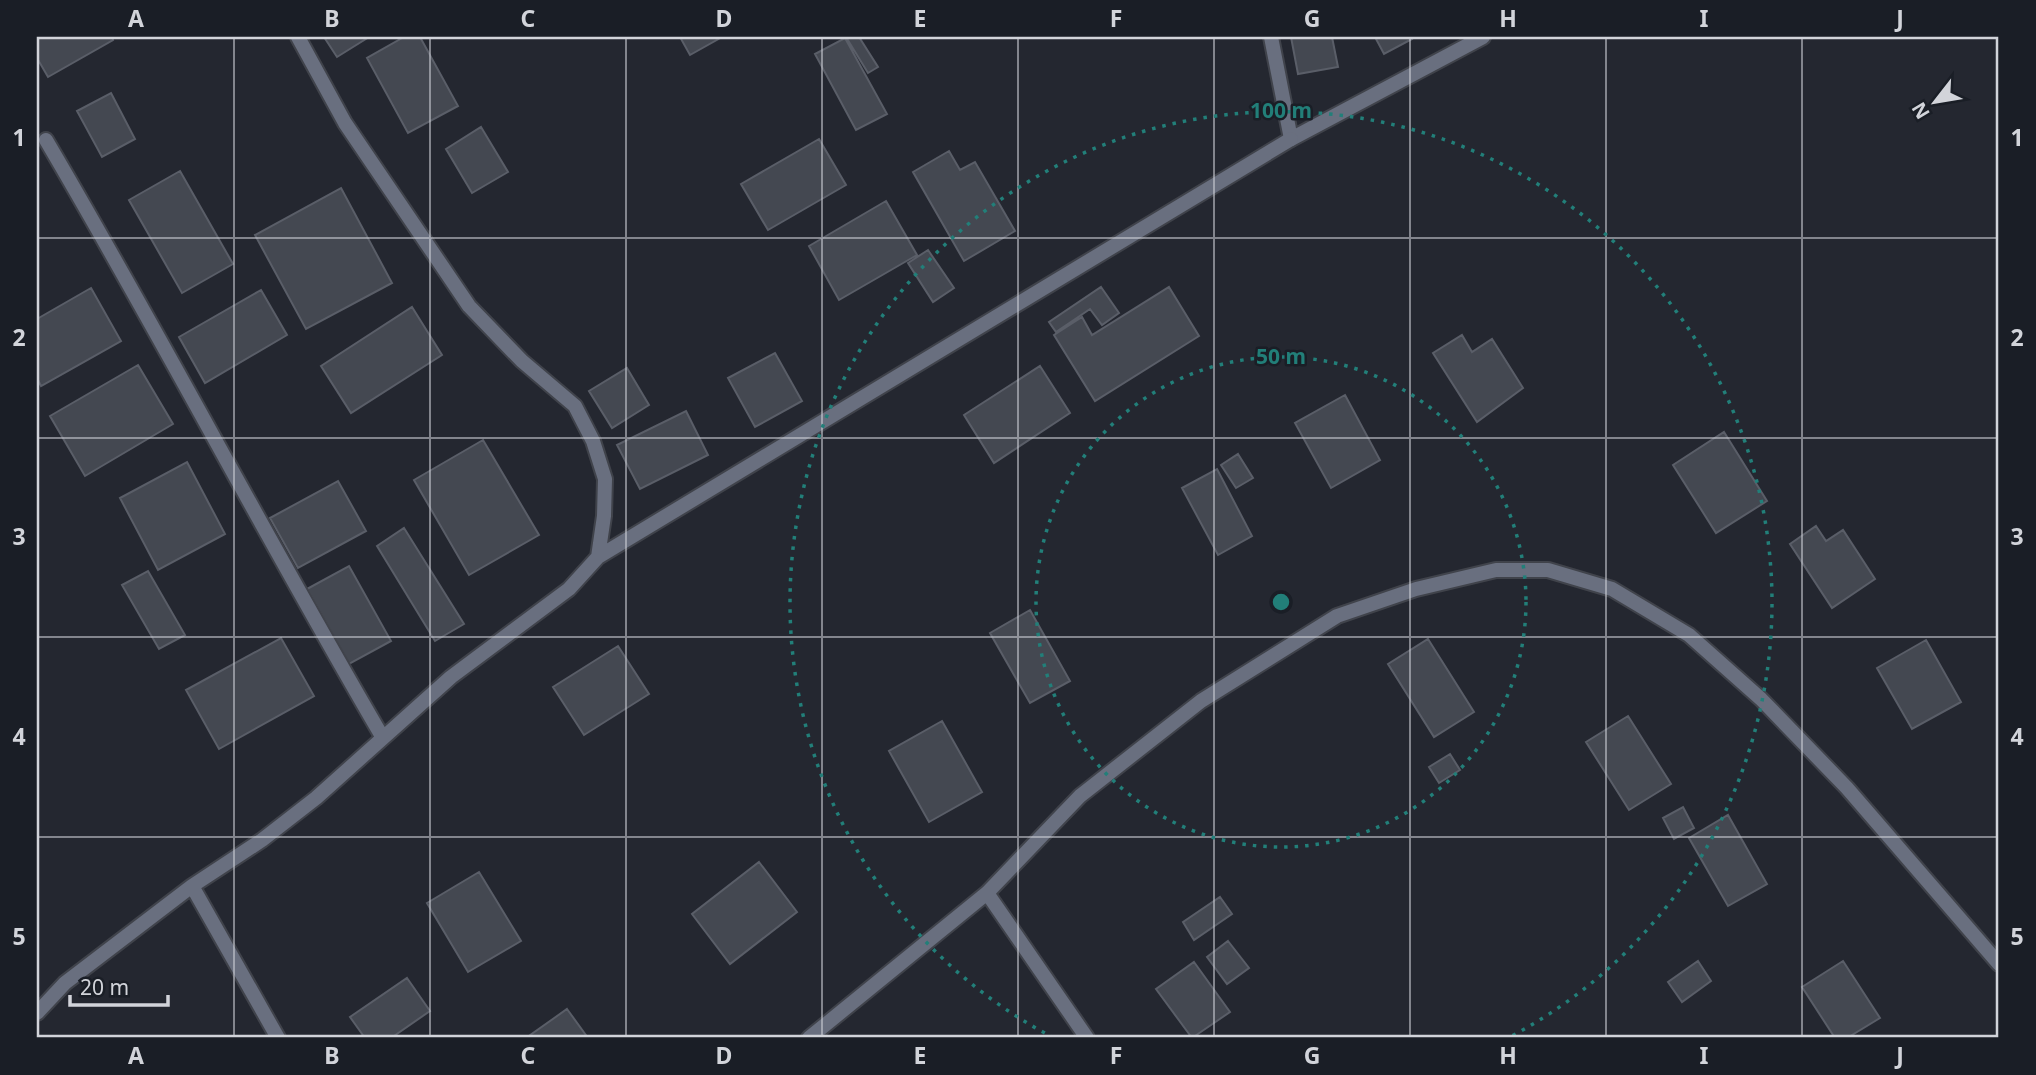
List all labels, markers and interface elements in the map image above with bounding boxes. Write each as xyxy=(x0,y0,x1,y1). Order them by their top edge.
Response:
text: A xyxy=(128,2,144,34)
text: B xyxy=(324,2,340,34)
text: C xyxy=(521,2,536,34)
text: D xyxy=(716,2,732,34)
text: E xyxy=(914,2,926,34)
text: F xyxy=(1110,2,1122,34)
text: G xyxy=(1304,2,1320,34)
text: H xyxy=(1499,2,1517,34)
text: I xyxy=(1700,2,1709,34)
text: J xyxy=(1894,2,1904,34)
north arrow xyxy=(1899,66,1969,136)
text: 100 m xyxy=(1250,96,1312,124)
text: N xyxy=(1905,97,1936,124)
text: 1 xyxy=(12,121,26,153)
text: 1 xyxy=(2010,121,2024,153)
text: 2 xyxy=(12,321,26,353)
text: 2 xyxy=(2010,321,2024,353)
text: 50 m xyxy=(1256,342,1306,370)
text: 3 xyxy=(12,520,26,552)
text: 3 xyxy=(2010,520,2024,552)
centre of rings xyxy=(1269,590,1293,614)
text: 4 xyxy=(12,720,26,752)
text: 4 xyxy=(2010,720,2024,752)
text: 5 xyxy=(12,920,26,952)
text: 5 xyxy=(2010,920,2024,952)
scale bar xyxy=(70,963,168,1007)
text: 20 m xyxy=(80,973,129,1001)
text: A xyxy=(128,1039,144,1071)
text: B xyxy=(324,1039,340,1071)
text: C xyxy=(521,1039,536,1071)
text: D xyxy=(716,1039,732,1071)
text: E xyxy=(914,1039,926,1071)
text: F xyxy=(1110,1039,1122,1071)
text: G xyxy=(1304,1039,1320,1071)
text: H xyxy=(1499,1039,1517,1071)
text: I xyxy=(1700,1039,1709,1071)
text: J xyxy=(1894,1039,1904,1071)

